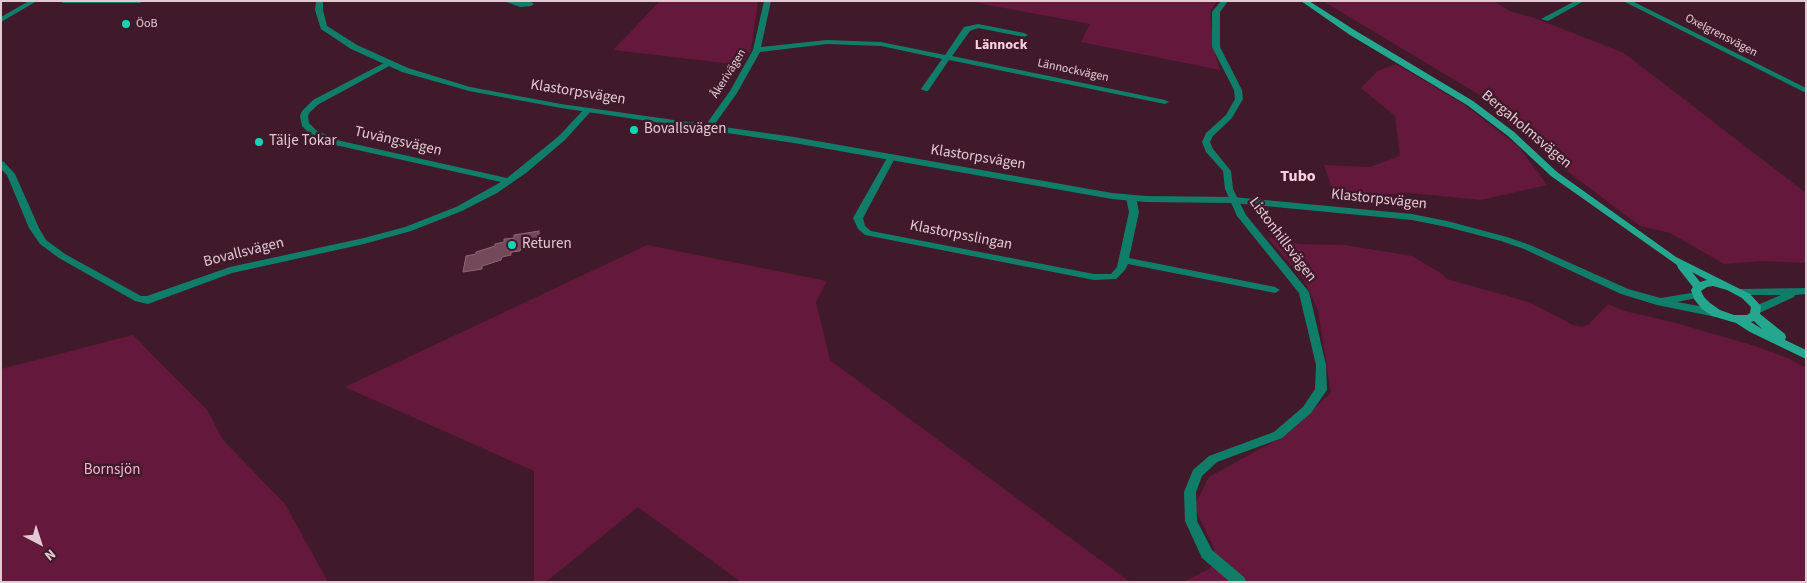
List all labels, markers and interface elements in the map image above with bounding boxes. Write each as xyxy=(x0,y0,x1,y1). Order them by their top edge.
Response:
street label: Oxelgrensvägen xyxy=(1682,12,1760,60)
place label: ÖoB xyxy=(136,17,158,31)
marker: ÖoB xyxy=(120,18,132,30)
district label: Lännock xyxy=(975,38,1027,54)
street label: Åkerivägen xyxy=(708,47,750,101)
street label: Lännockvägen xyxy=(1036,56,1110,86)
street label: Klastorpsvägen xyxy=(529,77,627,109)
street label: Bergaholmsvägen xyxy=(1477,87,1575,173)
place label: Bovallsvägen xyxy=(644,121,726,139)
street label: Tuvängsvägen xyxy=(353,123,443,161)
marker: Bovallsvägen xyxy=(628,124,640,136)
place label: Tälje Tokar xyxy=(269,133,337,151)
marker: Tälje Tokar xyxy=(253,136,265,148)
street label: Klastorpsvägen xyxy=(929,142,1027,174)
district label: Tubo xyxy=(1280,167,1316,187)
street label: Klastorpsvägen xyxy=(1330,186,1428,214)
street label: Listonhillsvägen xyxy=(1244,194,1320,286)
street label: Klastorpsslingan xyxy=(908,217,1014,255)
street label: Bovallsvägen xyxy=(202,234,286,272)
place label: Returen xyxy=(522,236,572,254)
marker: Returen xyxy=(506,239,518,251)
park label: Bornsjön xyxy=(84,462,140,480)
north arrow xyxy=(15,518,65,568)
text: N xyxy=(40,544,60,565)

